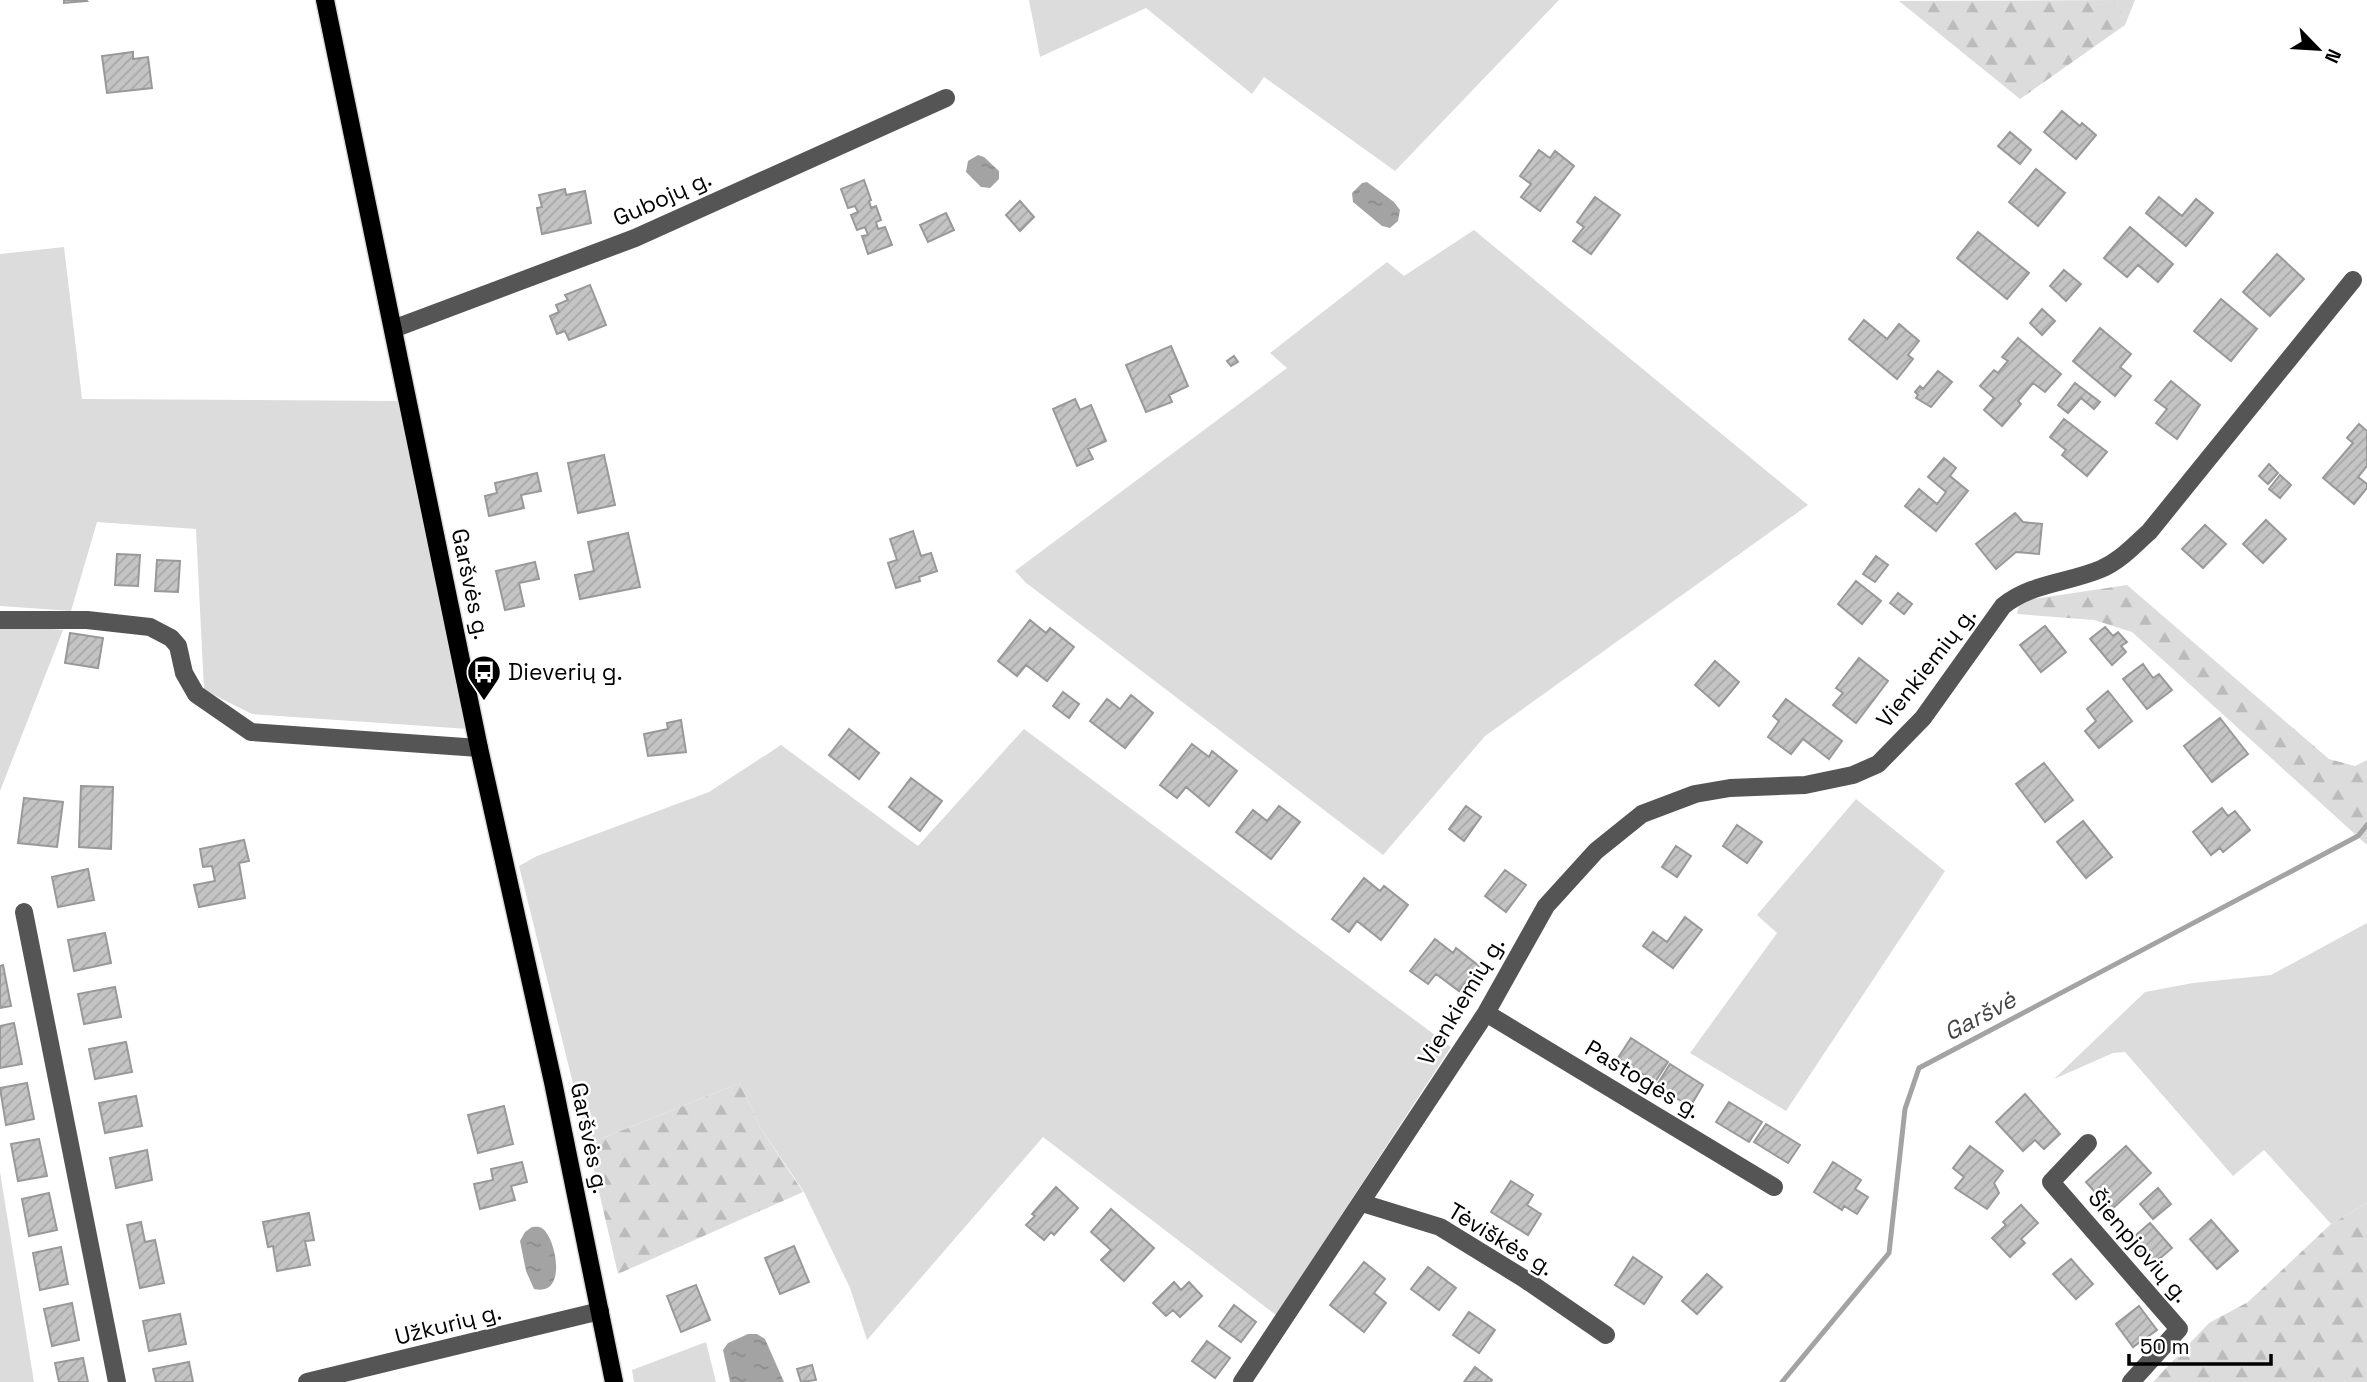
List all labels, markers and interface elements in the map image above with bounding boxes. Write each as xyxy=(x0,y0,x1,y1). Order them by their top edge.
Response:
north arrow xyxy=(2283,14,2353,84)
text: N xyxy=(2319,45,2347,67)
street label: Gubojų g. xyxy=(608,163,716,233)
street label: Garšvės g. xyxy=(445,526,497,642)
street label: Vienkiemių g. xyxy=(1869,601,1983,733)
bus stop icon: Dieverių g. xyxy=(465,653,503,702)
place label: Dieverių g. xyxy=(508,657,622,687)
street label: Vienkiemių g. xyxy=(1411,931,1511,1071)
water label: Garšvė xyxy=(1938,983,2022,1047)
street label: Pastogės g. xyxy=(1580,1033,1706,1125)
street label: Garšvės g. xyxy=(564,1080,616,1196)
street label: Šienpjovių g. xyxy=(2082,1183,2196,1309)
street label: Tėviškės g. xyxy=(1442,1196,1560,1282)
street label: Užkurių g. xyxy=(392,1296,504,1352)
scale bar xyxy=(2129,1322,2271,1366)
text: 50 m xyxy=(2140,1333,2190,1360)

